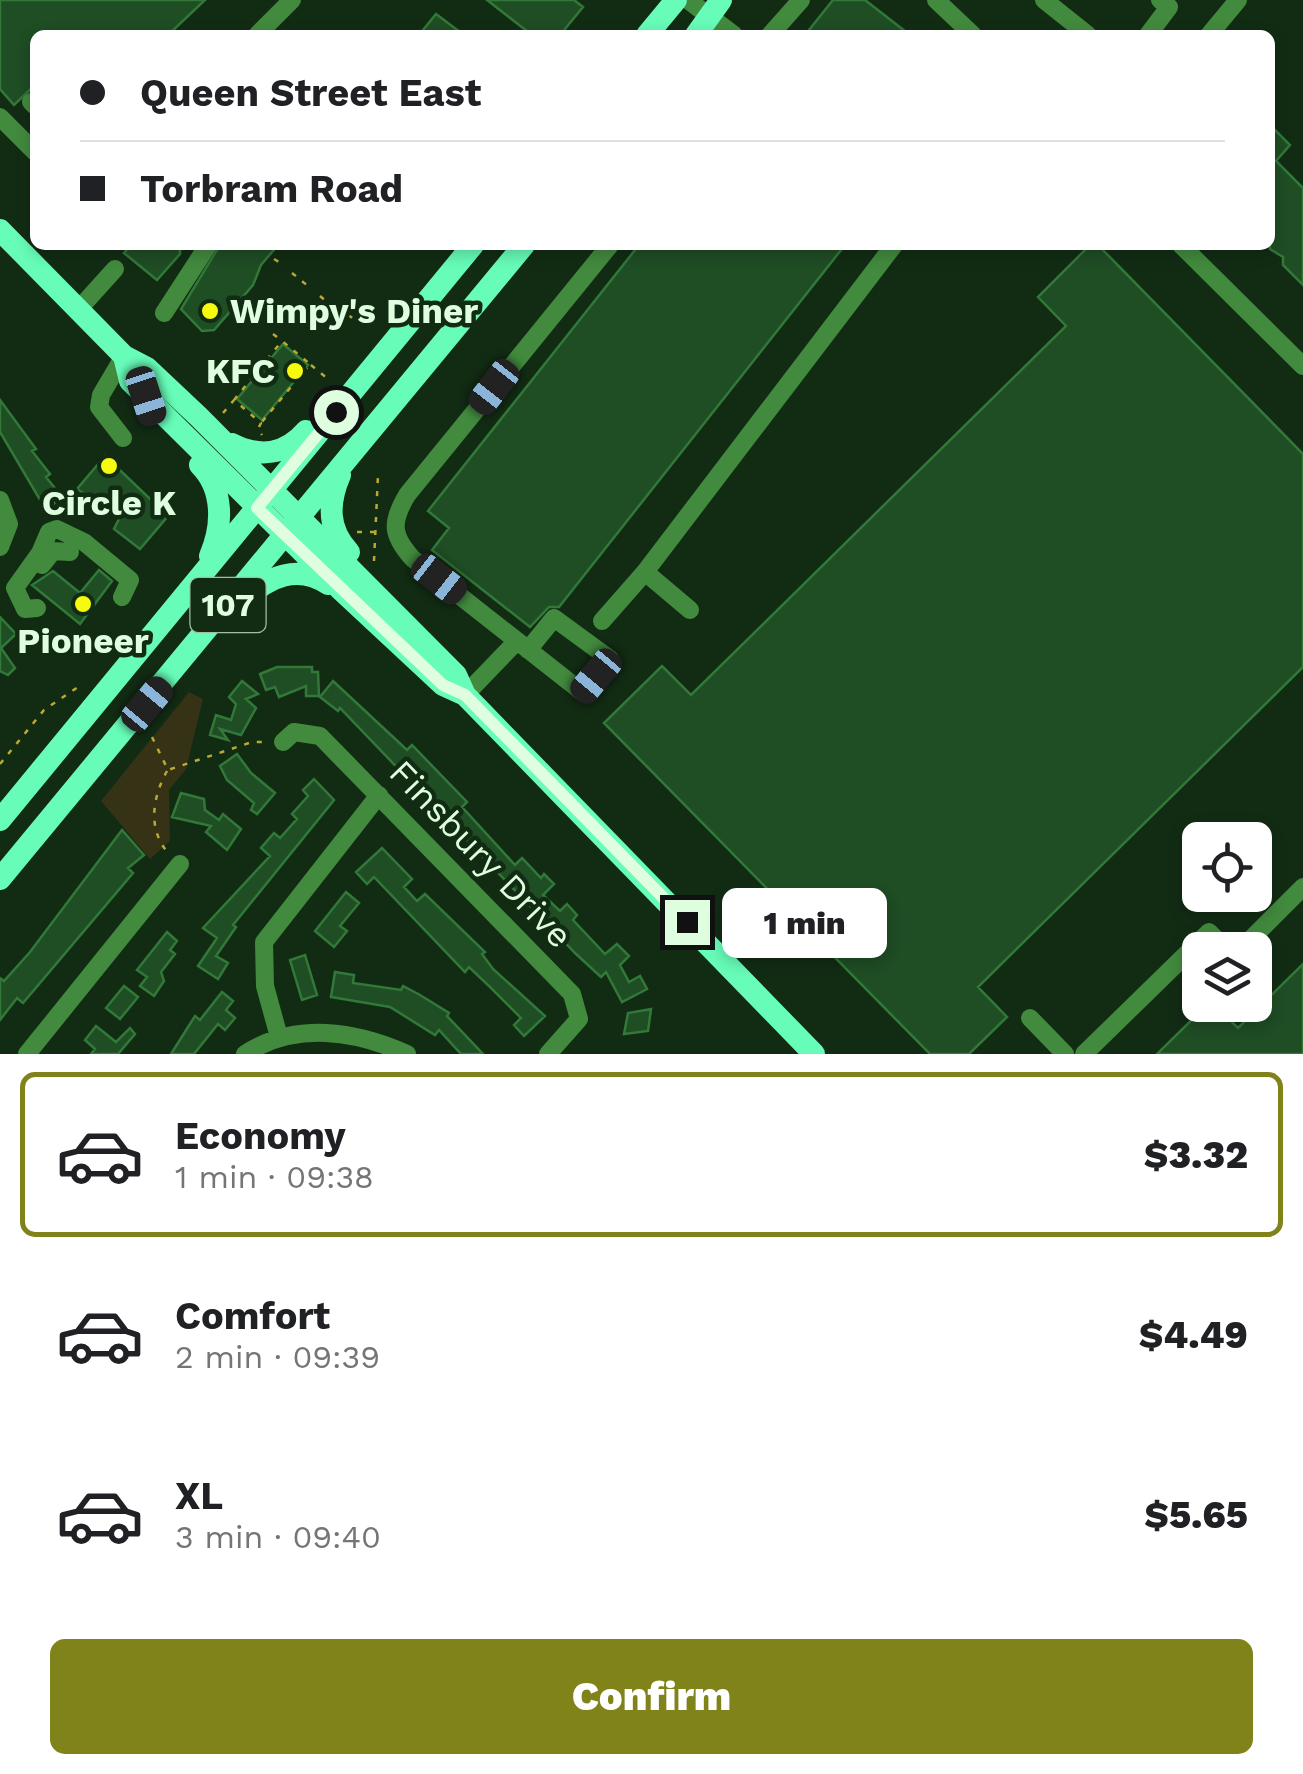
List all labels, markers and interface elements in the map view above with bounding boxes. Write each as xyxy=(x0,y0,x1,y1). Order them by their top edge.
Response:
text: Queen Street East xyxy=(140,71,481,115)
text: Torbram Road xyxy=(140,167,403,211)
place label: Wimpy's Diner xyxy=(230,290,478,332)
marker: Wimpy's Diner xyxy=(199,300,221,322)
place label: KFC xyxy=(206,350,275,392)
car xyxy=(464,354,524,420)
marker: KFC xyxy=(284,360,306,382)
car xyxy=(122,363,170,429)
route start xyxy=(314,390,359,435)
marker: Circle K xyxy=(98,455,120,477)
place label: Circle K xyxy=(42,482,176,524)
car xyxy=(406,549,472,609)
road number: 107 xyxy=(190,578,266,632)
marker: Pioneer xyxy=(72,593,94,615)
place label: Pioneer xyxy=(17,620,149,662)
car xyxy=(565,643,627,709)
car xyxy=(116,671,178,737)
street label: Finsbury Drive xyxy=(381,751,581,957)
map controls xyxy=(1182,822,1272,1022)
button: locate xyxy=(1182,822,1272,912)
callout: 1 min xyxy=(722,887,887,957)
route end xyxy=(665,900,710,945)
text: 1 min xyxy=(763,904,846,942)
button: layers xyxy=(1182,932,1272,1022)
icon: car xyxy=(55,1110,145,1200)
text: Economy xyxy=(175,1114,346,1158)
text: $3.32 xyxy=(1144,1133,1248,1177)
text: 1 min · 09:38 xyxy=(175,1158,374,1196)
icon: car xyxy=(55,1290,145,1380)
text: Comfort xyxy=(175,1294,330,1338)
text: $4.49 xyxy=(1139,1313,1248,1357)
text: 2 min · 09:39 xyxy=(175,1338,380,1376)
icon: car xyxy=(55,1470,145,1560)
text: XL xyxy=(175,1474,223,1518)
text: $5.65 xyxy=(1144,1493,1248,1537)
text: 3 min · 09:40 xyxy=(175,1518,381,1556)
button: Confirm xyxy=(50,1639,1253,1754)

